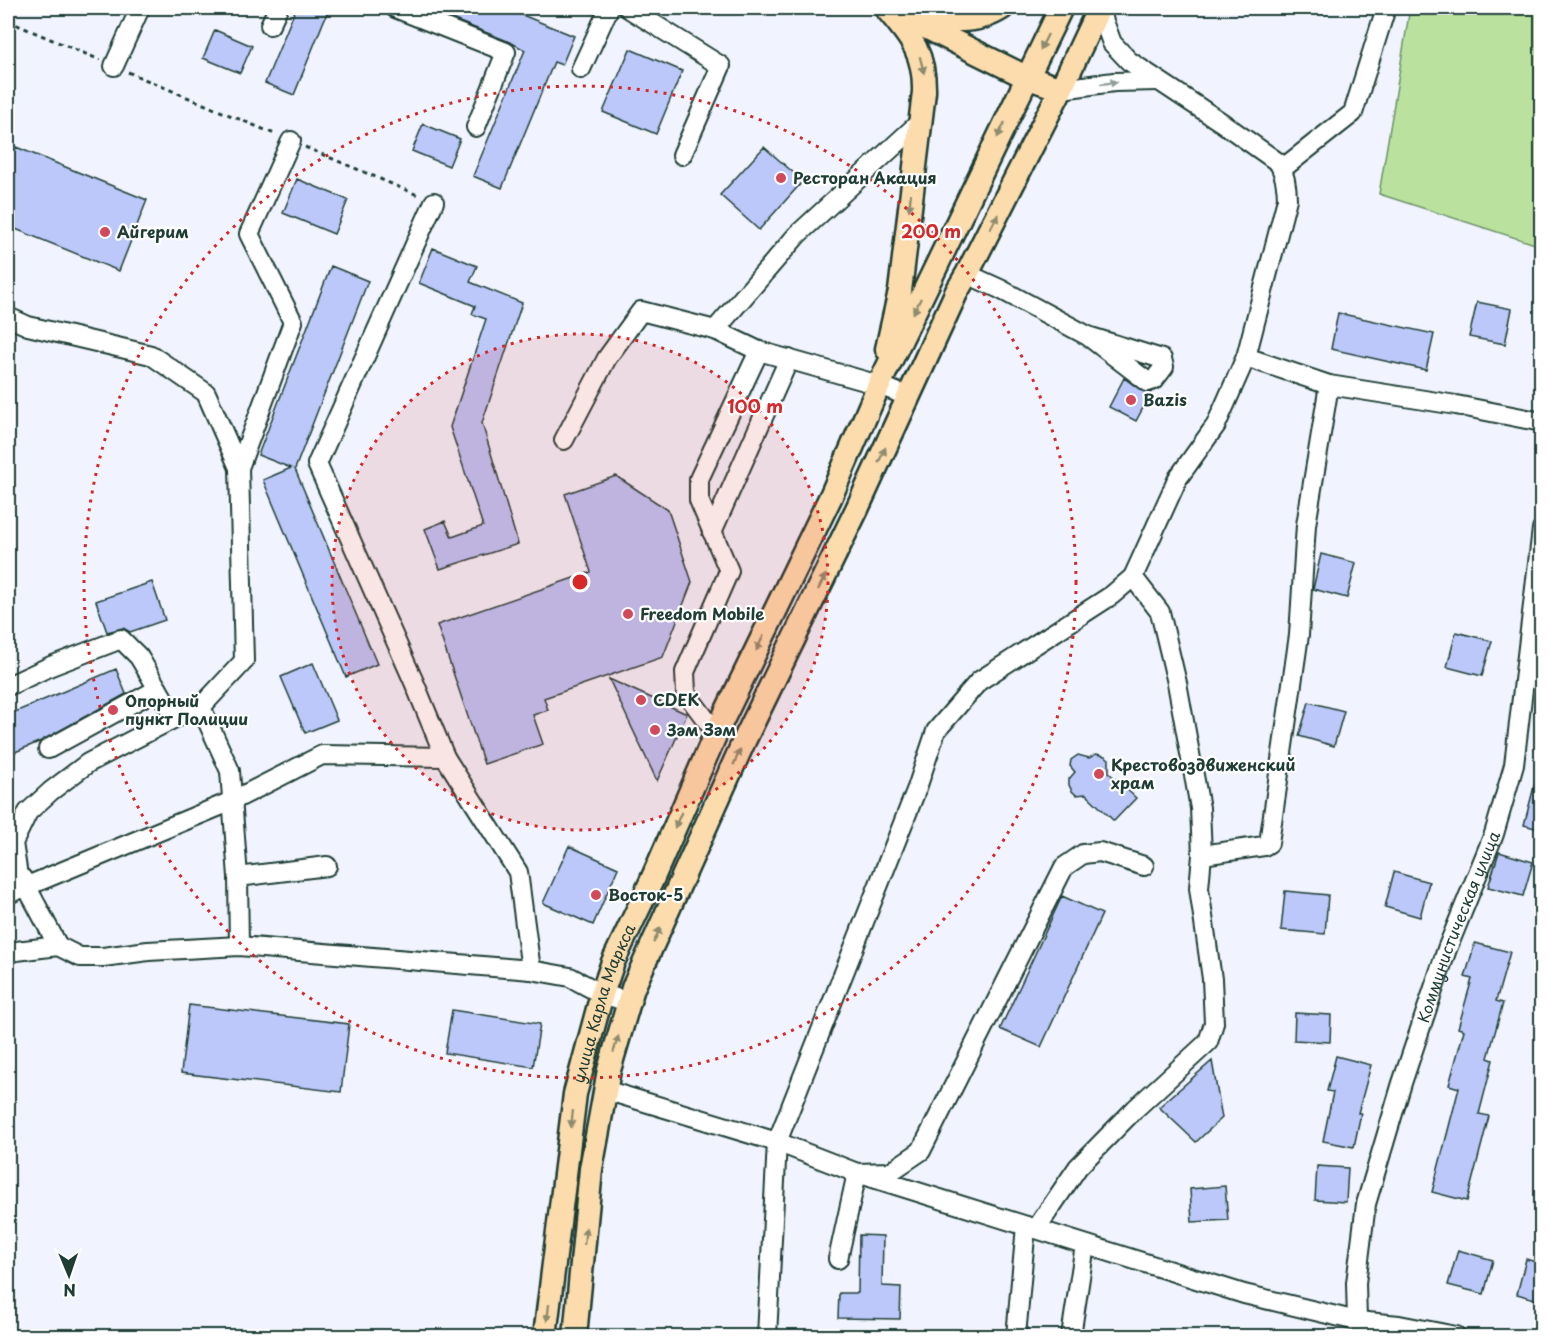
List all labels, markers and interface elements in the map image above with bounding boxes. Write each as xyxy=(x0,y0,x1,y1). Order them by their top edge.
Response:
one-way arrow xyxy=(1039,34,1048,51)
one-way arrow xyxy=(918,57,927,75)
one-way arrow xyxy=(1100,78,1119,88)
one-way arrow xyxy=(997,121,1007,139)
place label: Ресторан Акация xyxy=(793,165,937,189)
marker: Ресторан Акация xyxy=(774,171,788,185)
one-way arrow xyxy=(906,193,915,212)
one-way arrow xyxy=(989,213,998,230)
text: 200 m xyxy=(901,217,961,244)
place label: Айгерим xyxy=(117,219,189,243)
marker: Айгерим xyxy=(98,225,112,239)
one-way arrow xyxy=(912,297,922,314)
place label: Bazis xyxy=(1143,387,1187,411)
text: 100 m xyxy=(727,392,783,419)
marker: Bazis xyxy=(1124,393,1138,407)
one-way arrow xyxy=(877,447,886,464)
centre of rings xyxy=(570,572,590,592)
one-way arrow xyxy=(817,573,826,590)
place label: Freedom Mobile xyxy=(640,601,764,625)
marker: Freedom Mobile xyxy=(621,607,635,621)
one-way arrow xyxy=(755,635,764,652)
place label: CDEK xyxy=(653,687,700,711)
place label: Опорный пункт Полиции xyxy=(125,688,248,730)
marker: CDEK xyxy=(634,693,648,707)
marker: Опорный пункт Полиции xyxy=(106,703,120,717)
place label: Зәм Зәм xyxy=(666,717,736,741)
marker: Зәм Зәм xyxy=(648,723,662,737)
one-way arrow xyxy=(732,748,742,766)
place label: Крестовоздвиженский храм xyxy=(1111,752,1296,794)
marker: Крестовоздвиженский храм xyxy=(1092,767,1106,781)
one-way arrow xyxy=(673,812,683,830)
street label: Коммунистическая улица xyxy=(1410,827,1505,1026)
place label: Восток-5 xyxy=(608,882,683,906)
marker: Восток-5 xyxy=(589,888,603,902)
street label: улица Карла Маркса xyxy=(566,919,641,1086)
one-way arrow xyxy=(652,926,661,943)
one-way arrow xyxy=(612,1035,621,1053)
one-way arrow xyxy=(567,1110,577,1129)
one-way arrow xyxy=(580,1227,590,1246)
north arrow xyxy=(39,1245,99,1305)
text: N xyxy=(63,1279,76,1303)
one-way arrow xyxy=(543,1304,553,1323)

